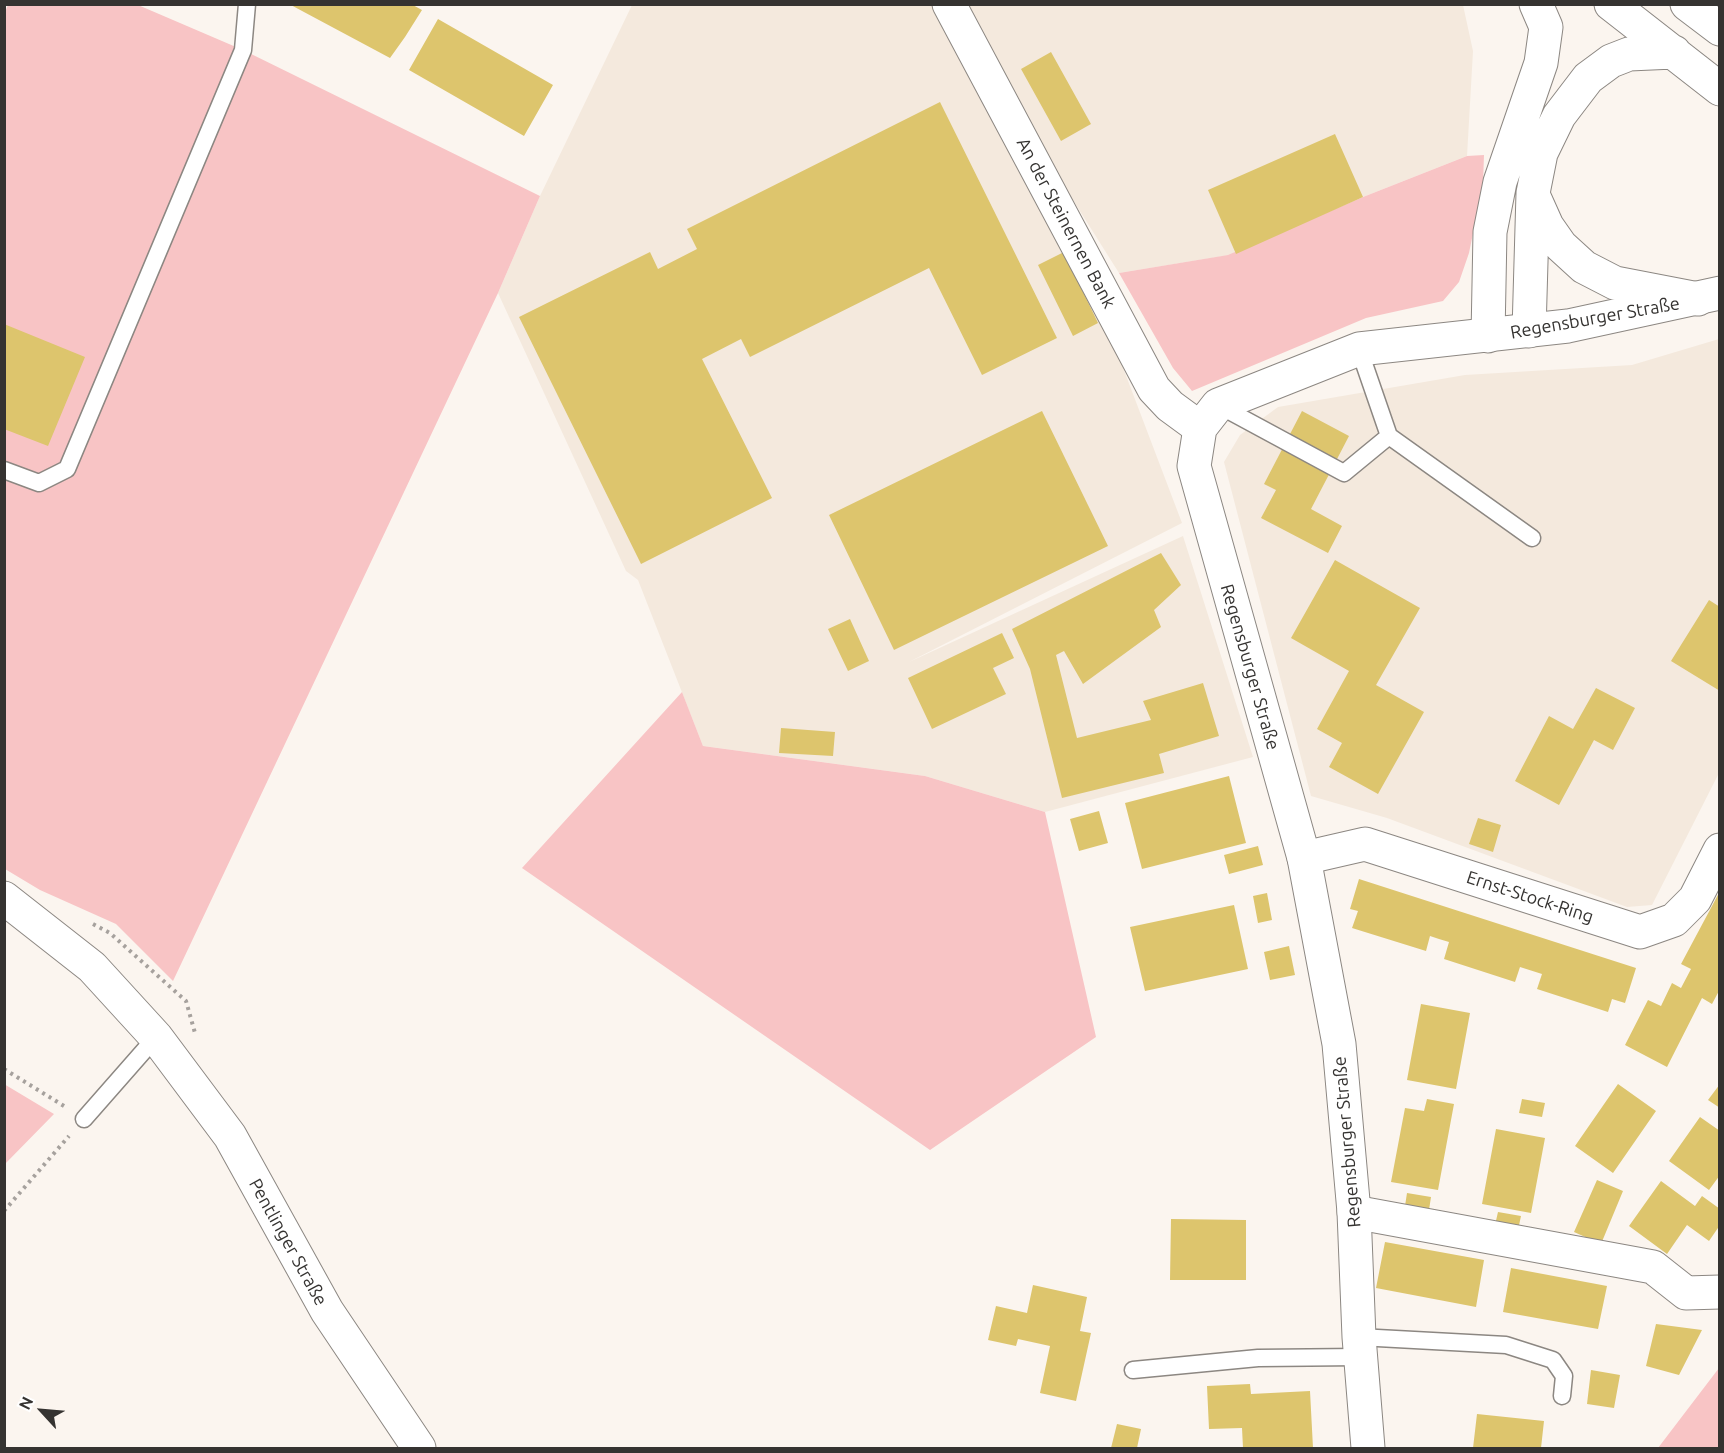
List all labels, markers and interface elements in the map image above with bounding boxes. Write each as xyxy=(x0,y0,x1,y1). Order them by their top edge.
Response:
street label: An der Steinernen Bank xyxy=(1012,134,1120,312)
street label: Regensburger Straße xyxy=(1509,292,1681,344)
street label: Regensburger Straße xyxy=(1216,582,1284,752)
street label: Ernst-Stock-Ring xyxy=(1464,866,1596,928)
street label: Regensburger Straße xyxy=(1329,1056,1365,1228)
street label: Pentlinger Straße xyxy=(244,1175,332,1309)
north arrow xyxy=(12,1381,72,1441)
text: N xyxy=(15,1394,37,1412)

